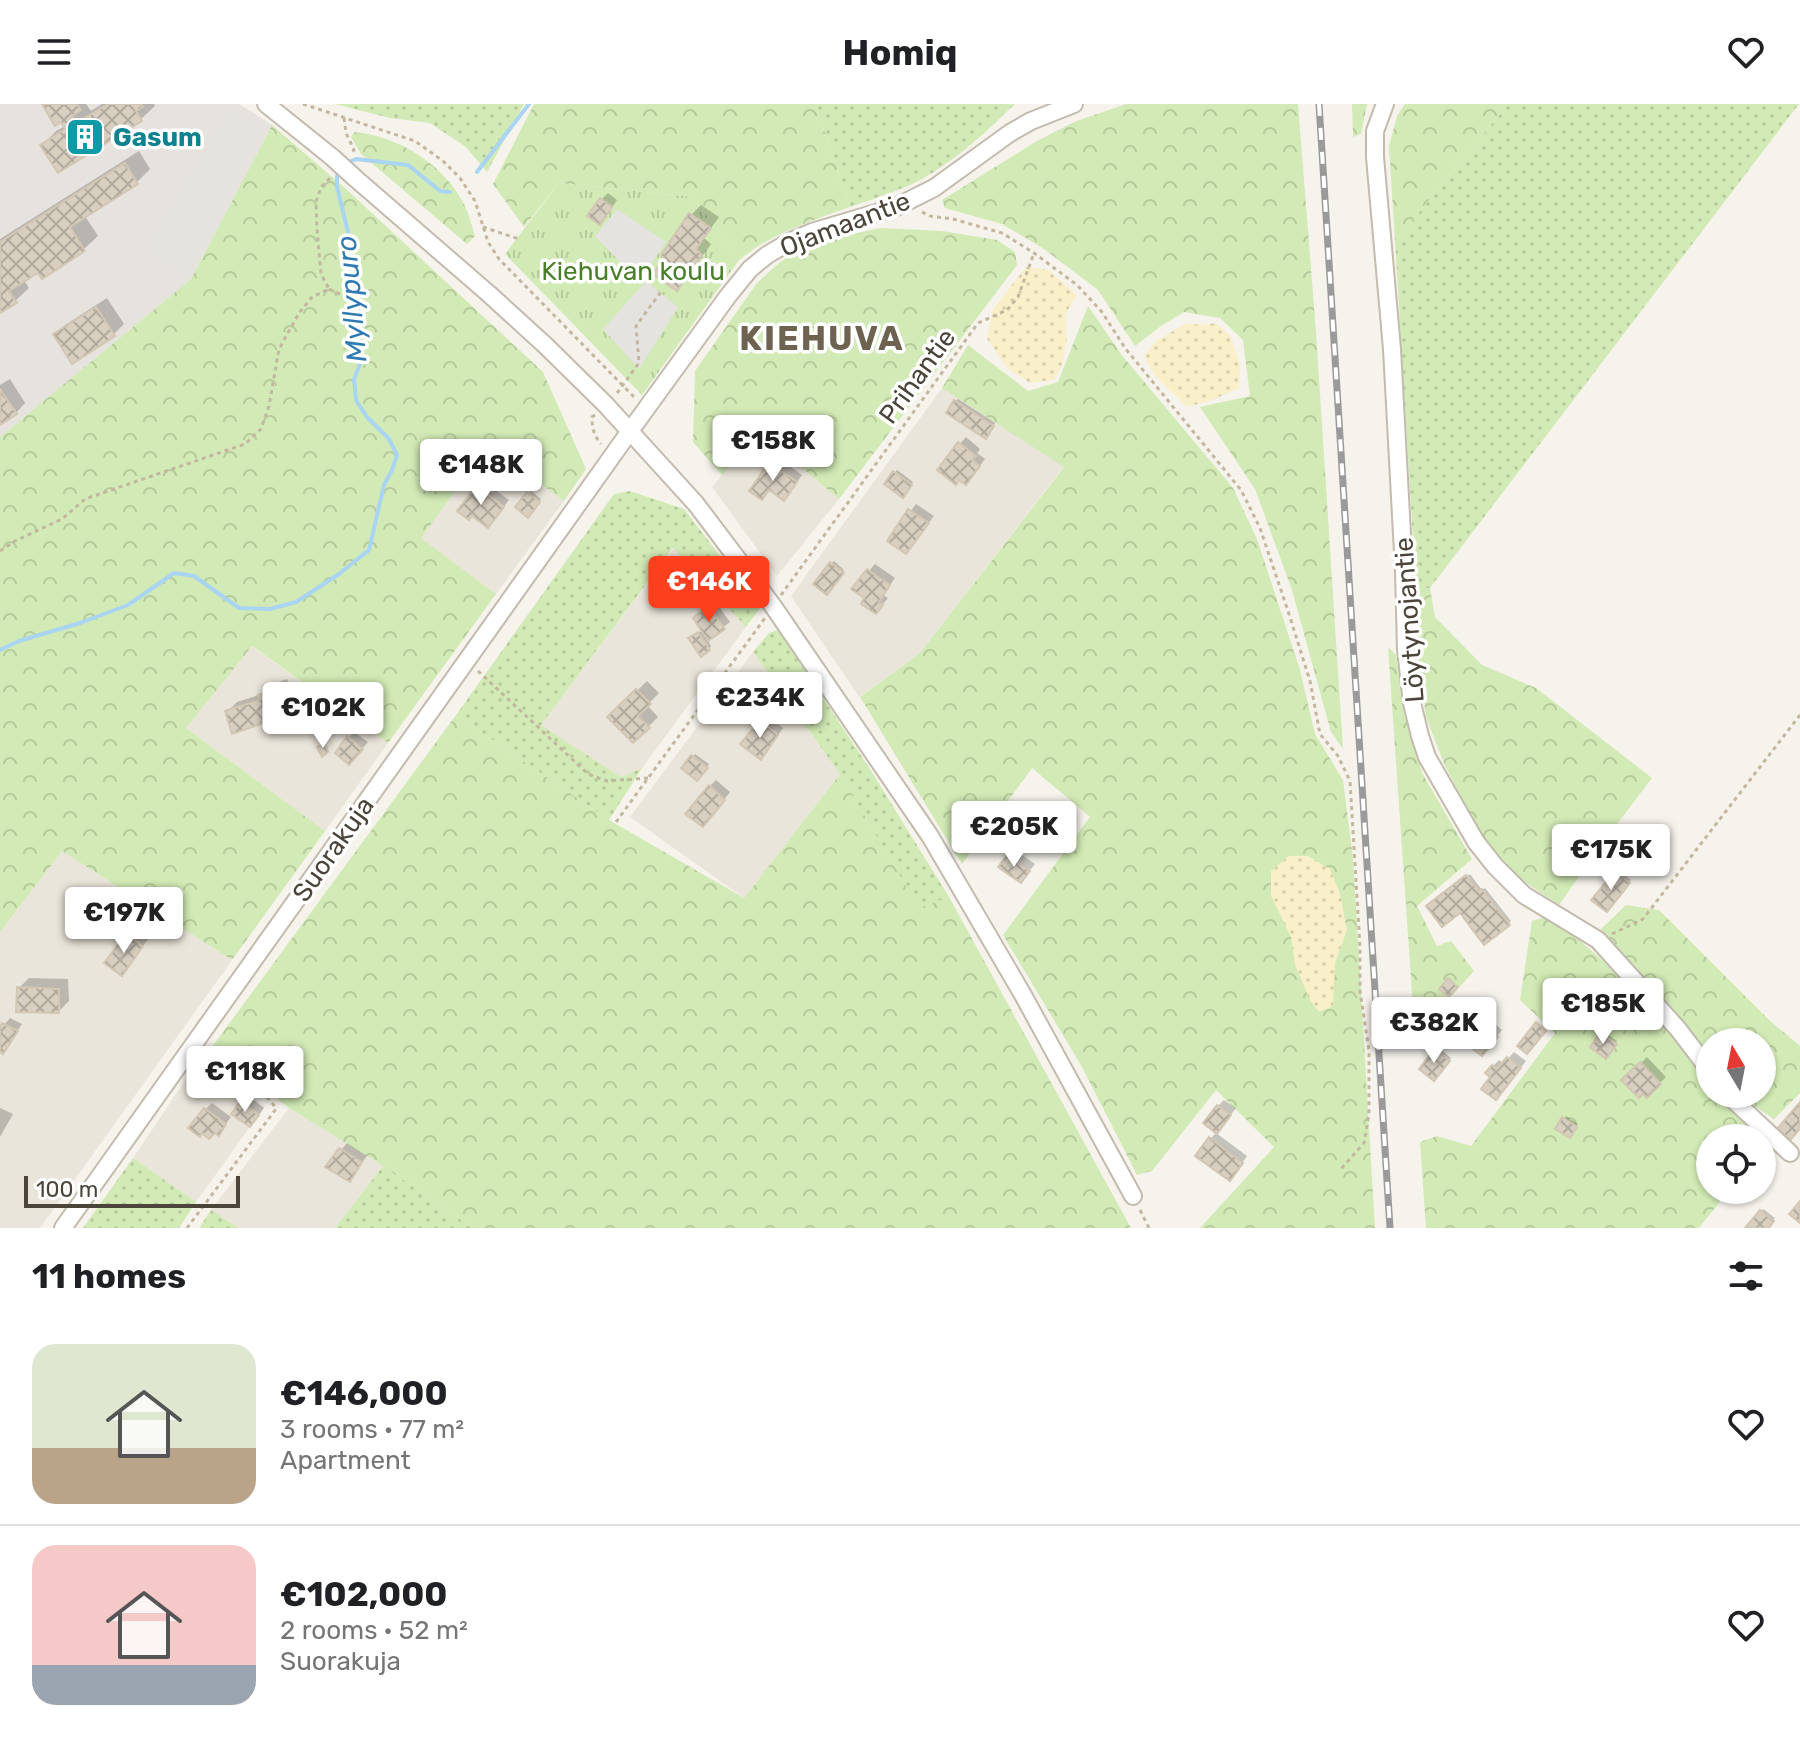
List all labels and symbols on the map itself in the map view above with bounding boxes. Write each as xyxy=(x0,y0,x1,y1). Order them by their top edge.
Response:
building icon: Gasum xyxy=(64,116,106,158)
place label: Gasum xyxy=(113,122,202,153)
street label: Ojamaantie xyxy=(776,185,915,263)
water label: Myllypuro xyxy=(330,234,373,364)
park label: Kiehuvan koulu xyxy=(541,256,725,287)
district label: KIEHUVA xyxy=(739,318,905,359)
street label: Prihantie xyxy=(873,323,962,430)
pin: €158K xyxy=(717,415,829,483)
pin: €148K xyxy=(425,439,537,507)
street label: Löytynojantie xyxy=(1388,536,1431,704)
pin: €146K xyxy=(653,556,765,624)
pin: €234K xyxy=(704,672,816,740)
pin: €102K xyxy=(267,682,379,750)
street label: Suorakuja xyxy=(286,791,381,908)
pin: €205K xyxy=(958,801,1070,869)
pin: €175K xyxy=(1555,824,1667,892)
pin: €197K xyxy=(68,887,180,955)
pin: €185K xyxy=(1547,978,1659,1046)
pin: €382K xyxy=(1378,997,1490,1065)
north arrow xyxy=(1696,1028,1776,1108)
pin: €118K xyxy=(189,1046,301,1114)
scale bar xyxy=(24,1172,240,1208)

